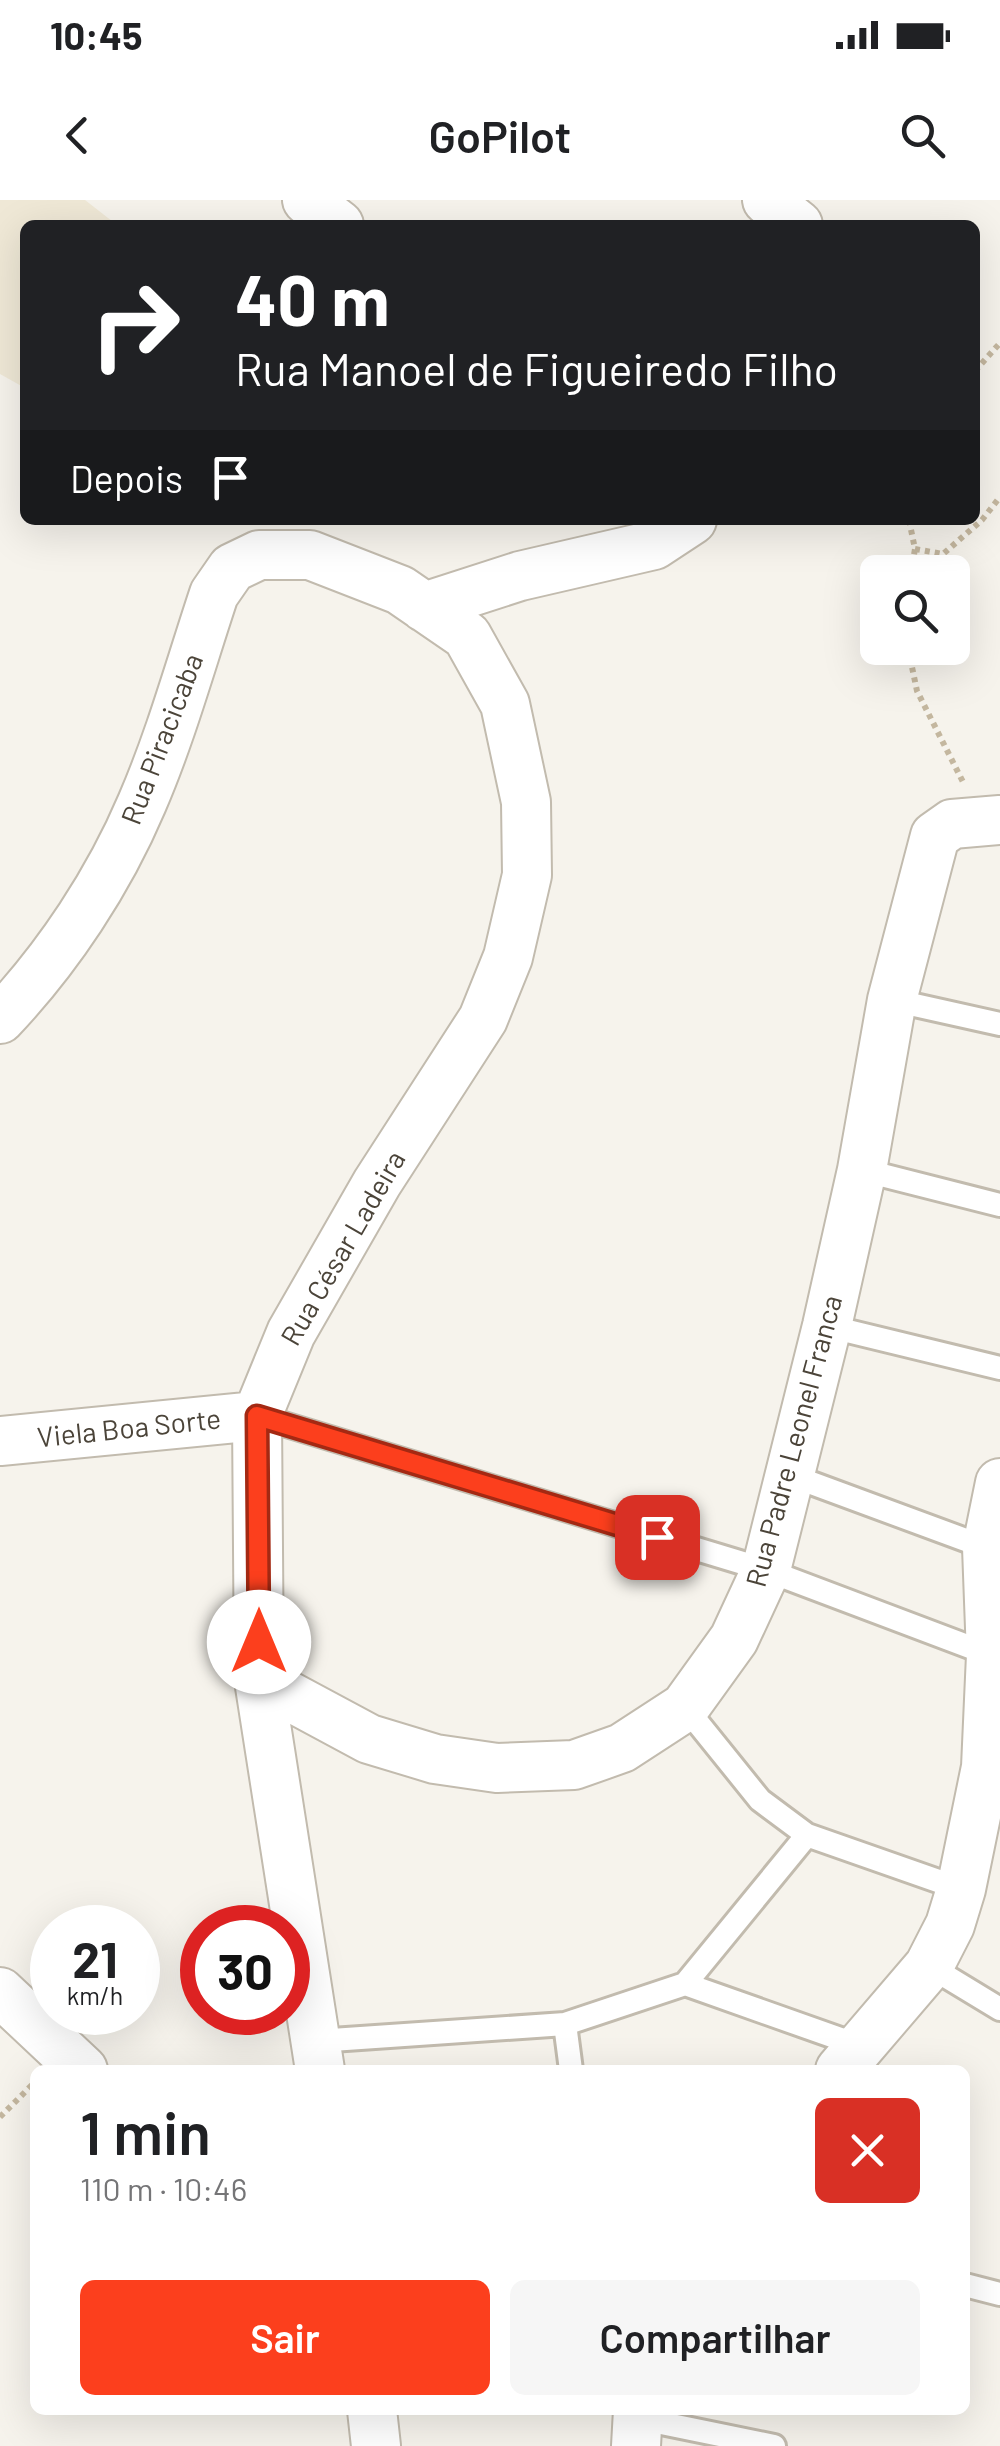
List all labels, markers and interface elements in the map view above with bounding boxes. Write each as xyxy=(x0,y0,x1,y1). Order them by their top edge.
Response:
text: 10:45 xyxy=(50,12,142,58)
icon: back xyxy=(50,108,105,163)
text: GoPilot xyxy=(429,108,571,162)
icon: search xyxy=(895,108,950,163)
text: 40 m xyxy=(235,256,390,340)
icon: right xyxy=(70,260,200,390)
text: Rua Manoel de Figueiredo Filho xyxy=(235,341,838,395)
icon: arrive xyxy=(203,450,258,505)
text: Depois xyxy=(70,455,183,501)
map controls xyxy=(860,555,970,665)
button: search xyxy=(860,555,970,665)
street label: Rua Piracicaba xyxy=(113,648,209,829)
street label: Rua César Ladeira xyxy=(273,1144,412,1351)
street label: Rua Padre Leonel Franca xyxy=(738,1291,848,1590)
street label: Viela Boa Sorte xyxy=(35,1400,222,1454)
pin xyxy=(615,1495,700,1580)
icon: arrive xyxy=(630,1510,685,1565)
position arrow xyxy=(207,1590,311,1694)
speed limit sign: 30 xyxy=(180,1905,310,2035)
text: 21 xyxy=(72,1928,118,1988)
text: km/h xyxy=(67,1980,123,2010)
text: 1 min xyxy=(80,2095,211,2167)
button: close xyxy=(815,2098,920,2203)
text: 110 m · 10:46 xyxy=(80,2169,247,2207)
button: Sair xyxy=(80,2280,490,2395)
button: Compartilhar xyxy=(510,2280,920,2395)

